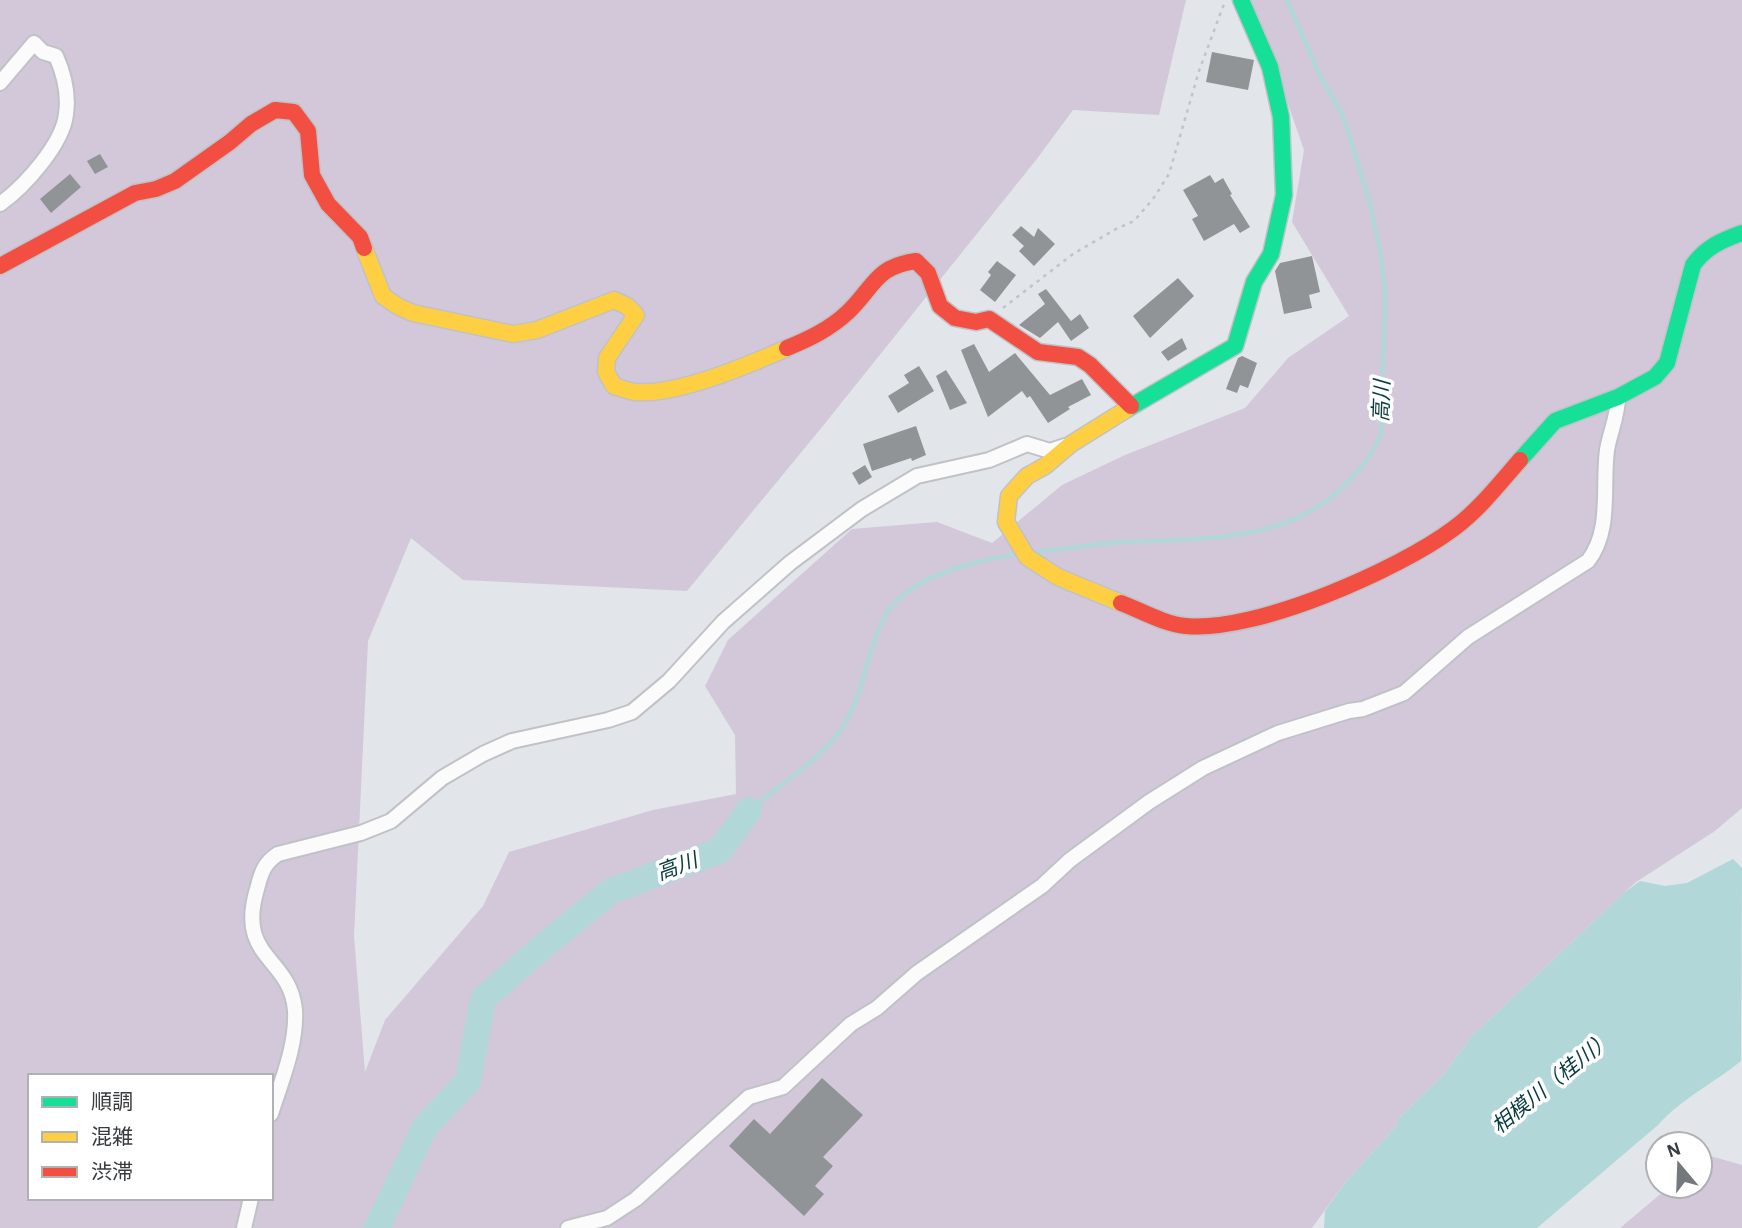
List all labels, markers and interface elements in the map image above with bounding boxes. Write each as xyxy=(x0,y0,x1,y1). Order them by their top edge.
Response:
water label: 高川 xyxy=(1370,378,1393,422)
water label: 高川 xyxy=(653,848,702,884)
water label: 相模川（桂川） xyxy=(1488,1028,1616,1137)
legend xyxy=(28,1074,273,1200)
text: 順調 xyxy=(91,1091,133,1113)
text: 混雑 xyxy=(91,1126,133,1148)
north arrow xyxy=(1644,1130,1714,1200)
text: N xyxy=(1665,1139,1683,1161)
text: 渋滞 xyxy=(91,1161,133,1183)

